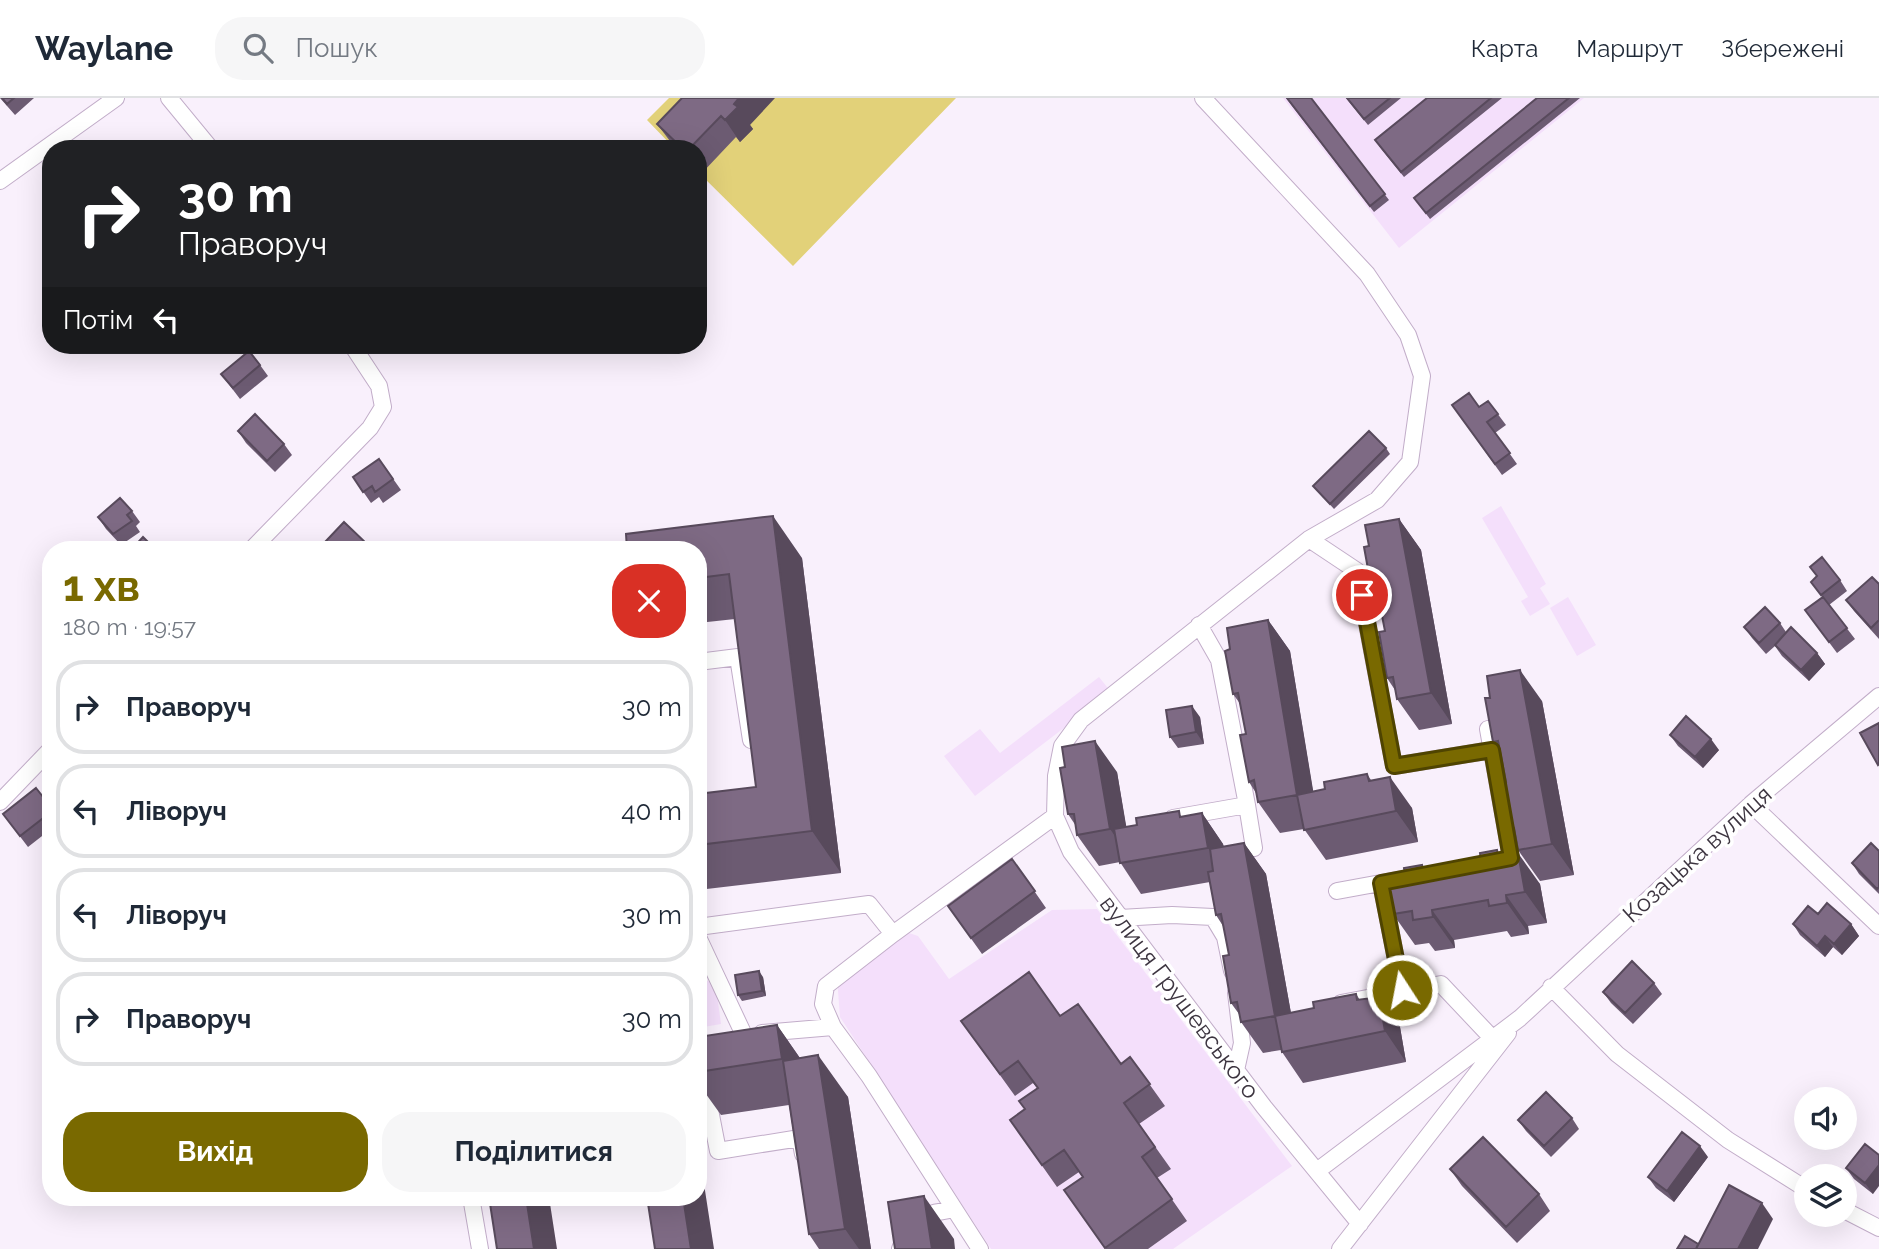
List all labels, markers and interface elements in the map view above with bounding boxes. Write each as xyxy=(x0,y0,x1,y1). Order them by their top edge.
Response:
search box xyxy=(215,17,705,80)
text: Waylane xyxy=(35,29,173,68)
icon: search xyxy=(239,29,277,67)
text: Пошук xyxy=(295,33,378,63)
text: Карта xyxy=(1471,34,1538,63)
text: Маршрут xyxy=(1576,34,1683,63)
text: Збережені xyxy=(1721,34,1844,63)
text: 30 m xyxy=(178,166,293,223)
icon: right xyxy=(63,168,154,259)
text: Праворуч xyxy=(178,225,327,262)
icon: left xyxy=(147,301,185,339)
text: Потім xyxy=(63,305,133,335)
text: 1 хв xyxy=(63,562,140,611)
button: close xyxy=(612,564,686,638)
pin xyxy=(1332,565,1392,625)
icon: arrive xyxy=(1343,576,1381,614)
text: 180 m · 19:57 xyxy=(63,613,196,640)
icon: right xyxy=(67,688,105,726)
text: Праворуч xyxy=(126,692,251,722)
text: 30 m xyxy=(622,692,682,722)
street label: Козацька вулиця xyxy=(1617,780,1777,928)
icon: left xyxy=(67,792,105,830)
text: Ліворуч xyxy=(126,796,227,826)
text: 40 m xyxy=(621,796,682,826)
street label: вулиця Грушевського xyxy=(1094,890,1266,1104)
icon: left xyxy=(67,896,105,934)
text: Ліворуч xyxy=(126,900,227,930)
text: 30 m xyxy=(622,900,682,930)
position arrow xyxy=(1365,953,1439,1027)
icon: right xyxy=(67,1000,105,1038)
text: Праворуч xyxy=(126,1004,251,1034)
text: 30 m xyxy=(622,1004,682,1034)
map controls xyxy=(1794,1087,1857,1227)
button: sound xyxy=(1794,1087,1857,1150)
button: Вихід xyxy=(63,1112,368,1192)
button: Поділитися xyxy=(382,1112,686,1192)
button: layers xyxy=(1794,1164,1857,1227)

